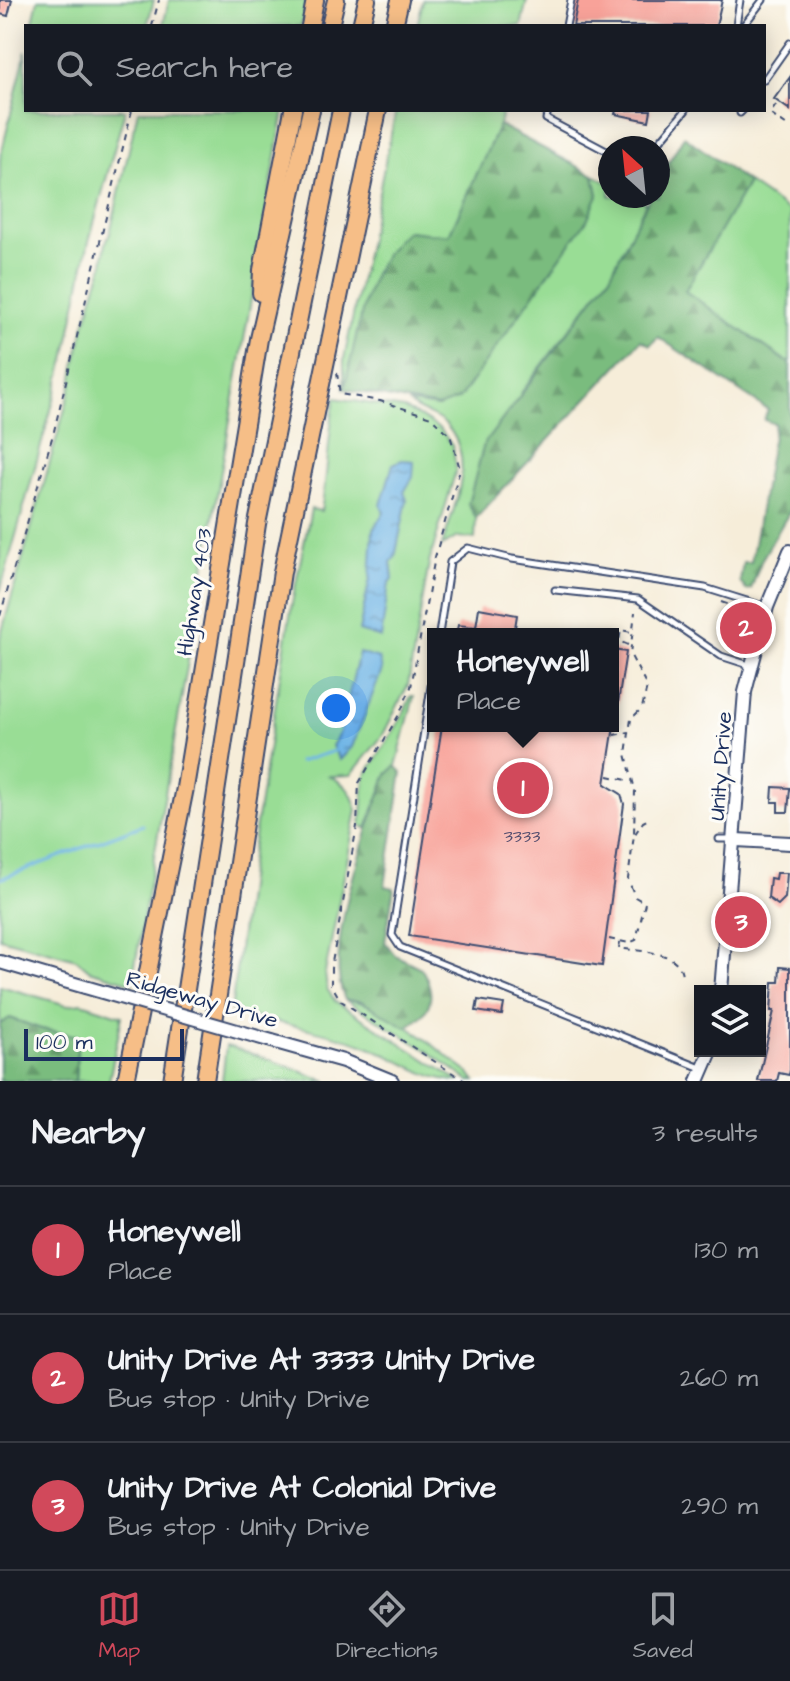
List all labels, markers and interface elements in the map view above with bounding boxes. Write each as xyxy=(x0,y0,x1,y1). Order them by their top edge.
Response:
search box xyxy=(24,24,766,112)
icon: search xyxy=(52,46,96,90)
text: Search here xyxy=(116,47,293,89)
north arrow xyxy=(598,136,670,208)
street label: Highway 403 xyxy=(170,526,221,658)
pin: 2 xyxy=(720,598,772,658)
popup xyxy=(427,628,619,732)
text: Honeywell xyxy=(457,641,589,683)
text: Place xyxy=(457,683,521,719)
your location xyxy=(316,688,356,728)
street label: Unity Drive xyxy=(702,710,741,822)
pin: 1 xyxy=(497,758,549,818)
house number: 3333 xyxy=(504,824,540,849)
pin: 3 xyxy=(715,892,767,952)
street label: Ridgeway Drive xyxy=(122,964,282,1037)
map controls xyxy=(694,985,766,1057)
button: layers xyxy=(694,985,766,1057)
scale bar xyxy=(24,1025,184,1061)
text: 100 m xyxy=(36,1027,93,1058)
text: Nearby xyxy=(32,1109,146,1157)
text: 3 results xyxy=(652,1115,758,1151)
text: Honeywell xyxy=(108,1211,241,1253)
text: 1 xyxy=(56,1232,60,1268)
text: 130 m xyxy=(694,1232,758,1268)
text: Place xyxy=(108,1253,172,1289)
text: Unity Drive At 3333 Unity Drive xyxy=(108,1339,535,1381)
text: 2 xyxy=(51,1360,65,1396)
text: 260 m xyxy=(680,1360,758,1396)
text: Bus stop · Unity Drive xyxy=(108,1381,370,1417)
text: Unity Drive At Colonial Drive xyxy=(108,1467,496,1509)
text: 3 xyxy=(51,1488,65,1524)
text: 290 m xyxy=(681,1488,758,1524)
text: Bus stop · Unity Drive xyxy=(108,1509,370,1545)
tab: Map xyxy=(97,1587,141,1666)
tab: Directions xyxy=(336,1587,438,1666)
tab: Saved xyxy=(633,1587,693,1666)

